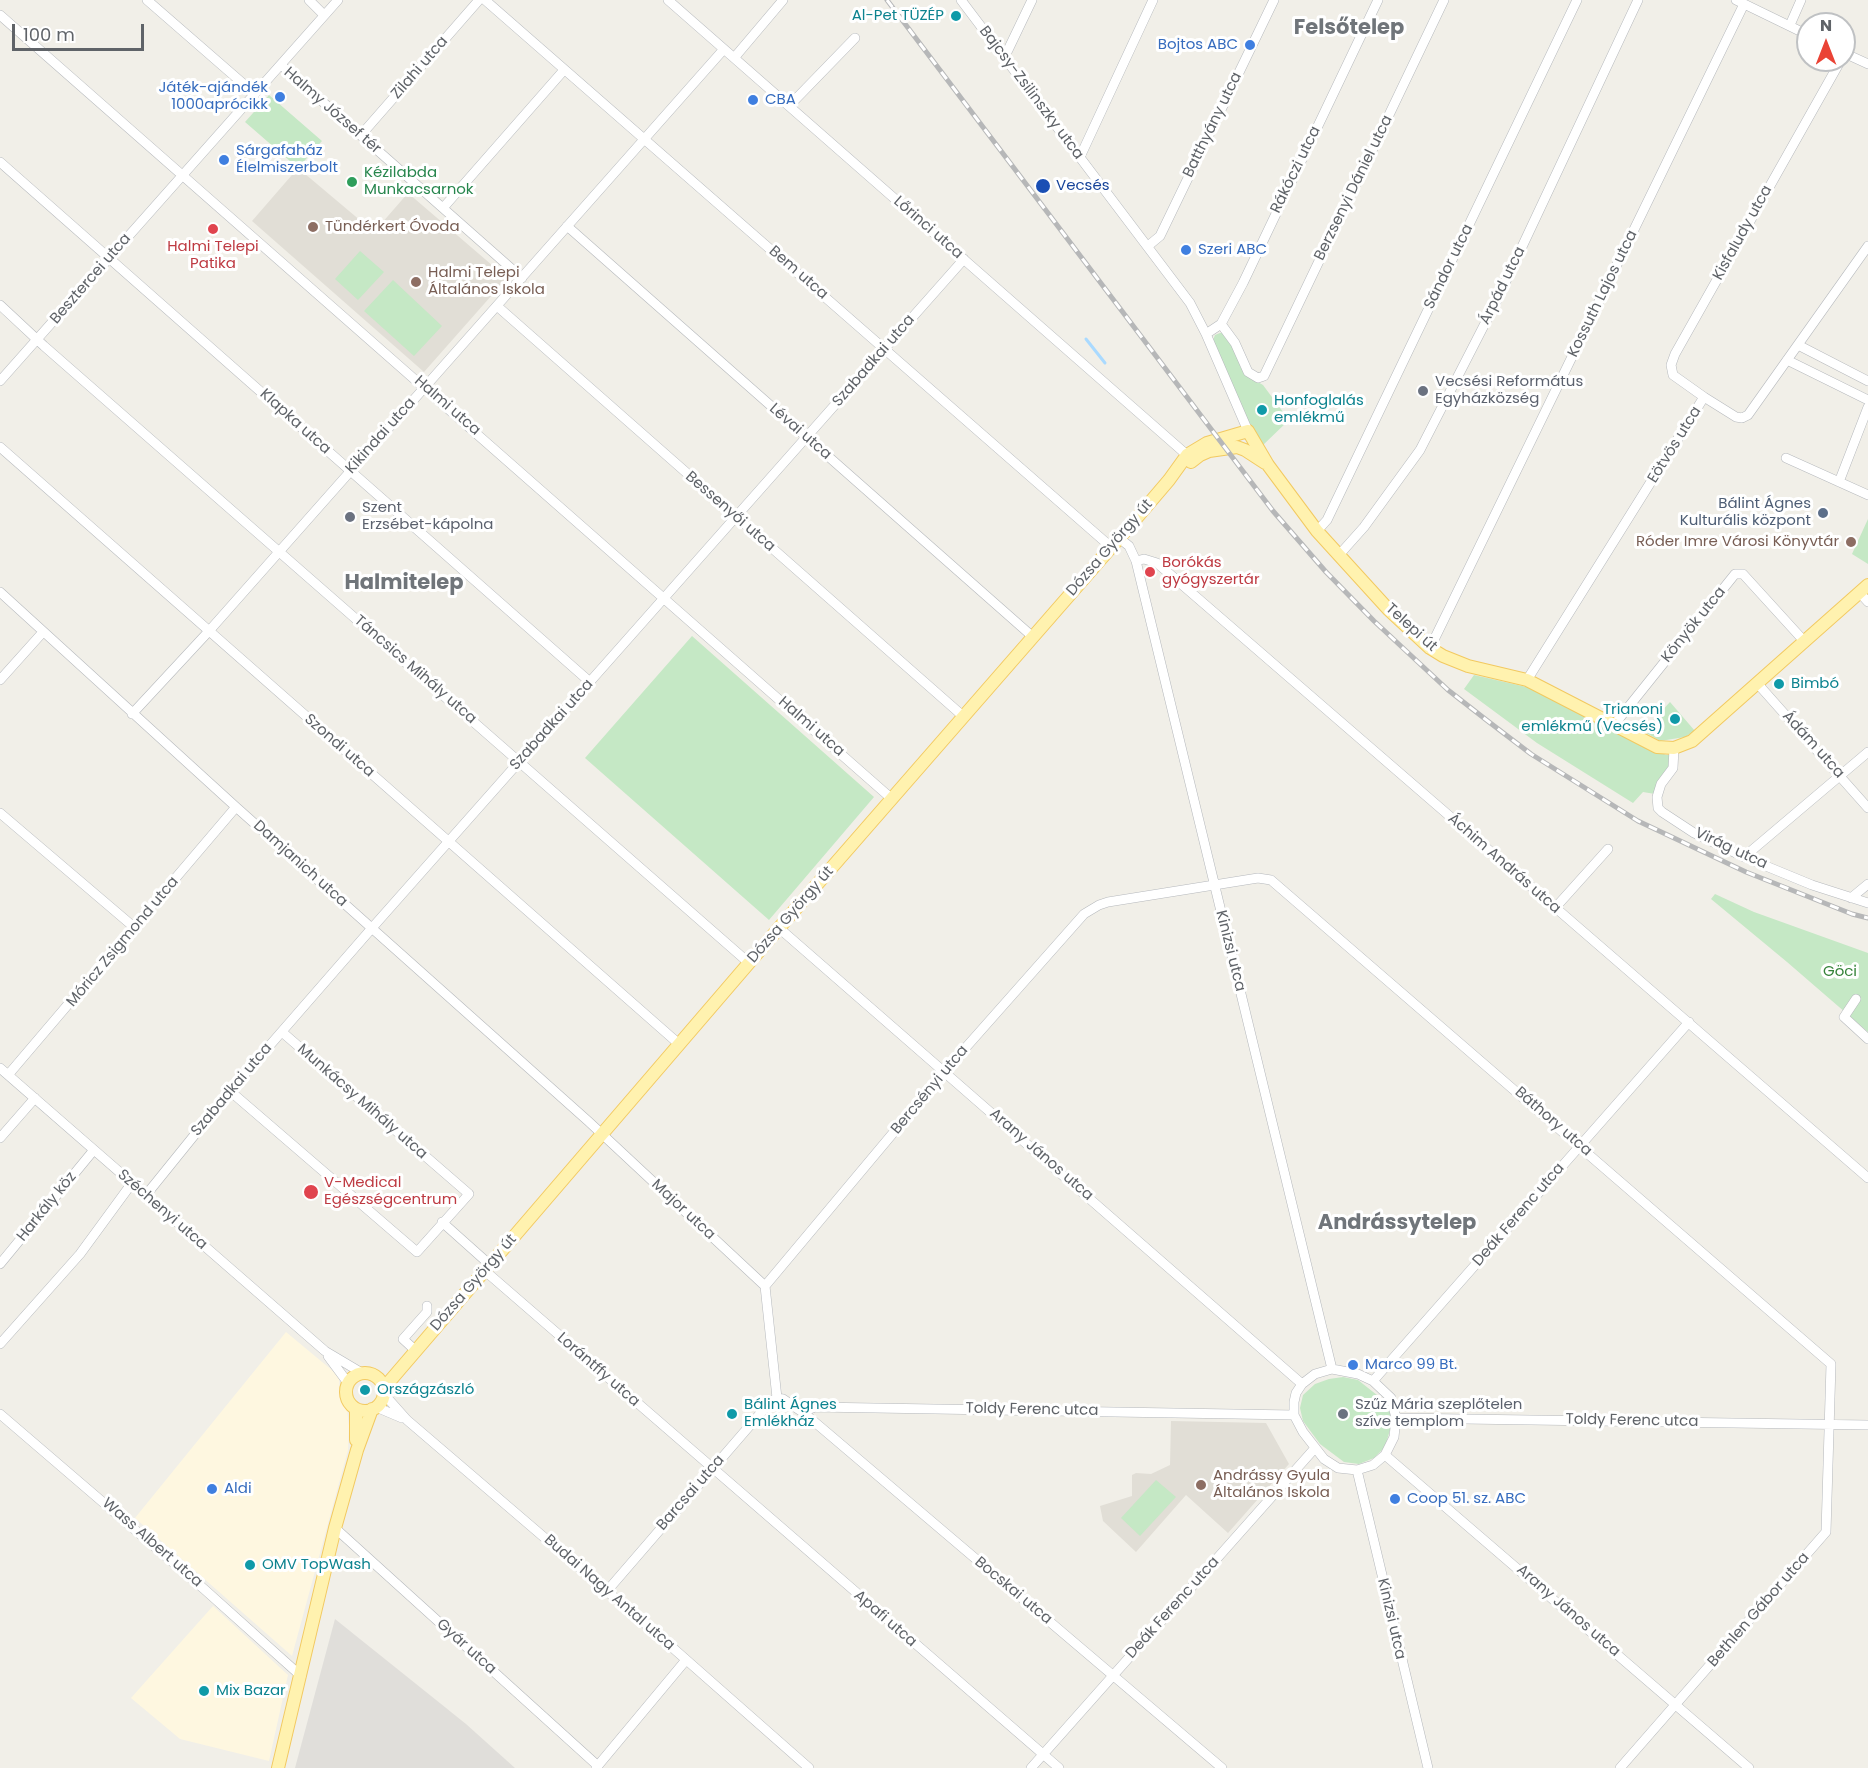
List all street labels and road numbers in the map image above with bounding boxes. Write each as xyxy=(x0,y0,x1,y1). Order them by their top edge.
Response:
street label: Bajcsy-Zsilinszky utca xyxy=(975,23,1087,163)
street label: Zilahi utca xyxy=(388,33,452,103)
street label: Halmy József tér xyxy=(280,64,384,158)
street label: Batthyány utca xyxy=(1180,69,1246,181)
street label: Berzsenyi Dániel utca xyxy=(1311,113,1397,263)
street label: Rákóczi utca xyxy=(1267,124,1325,216)
street label: Kisfaludy utca xyxy=(1709,182,1777,284)
street label: Lőrinci utca xyxy=(890,193,966,263)
street label: Sándor utca xyxy=(1421,222,1477,312)
street label: Kossuth Lajos utca xyxy=(1564,228,1642,360)
street label: Besztercei utca xyxy=(47,230,135,328)
street label: Bem utca xyxy=(765,243,831,303)
street label: Árpád utca xyxy=(1476,244,1530,328)
street label: Szabadkai utca xyxy=(829,311,919,411)
street label: Halmi utca xyxy=(410,372,484,440)
street label: Klapka utca xyxy=(256,385,334,459)
street label: Kikindai utca xyxy=(342,394,420,478)
street label: Lévai utca xyxy=(765,400,835,464)
street label: Eötvös utca xyxy=(1644,403,1706,487)
street label: Bessenyői utca xyxy=(681,468,779,556)
street label: Dózsa György út xyxy=(1063,496,1157,600)
street label: Könyök utca xyxy=(1658,583,1730,667)
street label: Telepi út xyxy=(1381,600,1441,656)
street label: Táncsics Mihály utca xyxy=(350,612,480,728)
street label: Szabadkai utca xyxy=(506,676,598,774)
street label: Halmi utca xyxy=(774,693,848,761)
street label: Ádám utca xyxy=(1778,708,1848,782)
street label: Szondi utca xyxy=(300,711,378,781)
street label: Áchim András utca xyxy=(1444,810,1564,918)
street label: Damjanich utca xyxy=(249,817,351,911)
street label: Virág utca xyxy=(1692,824,1770,874)
street label: Dózsa György út xyxy=(744,863,838,967)
street label: Móricz Zsigmond utca xyxy=(63,873,183,1011)
street label: Kinizsi utca xyxy=(1211,909,1249,993)
street label: Szabadkai utca xyxy=(188,1040,276,1140)
street label: Munkácsy Mihály utca xyxy=(293,1041,431,1163)
street label: Bercsényi utca xyxy=(888,1042,972,1138)
street label: Báthory utca xyxy=(1511,1084,1595,1160)
street label: Arany János utca xyxy=(986,1105,1096,1205)
street label: Deák Ferenc utca xyxy=(1469,1160,1569,1270)
street label: Széchenyi utca xyxy=(113,1166,211,1254)
street label: Harkály köz xyxy=(13,1169,81,1245)
street label: Major utca xyxy=(648,1176,718,1244)
street label: Dózsa György út xyxy=(427,1231,521,1335)
street label: Lorántffy utca xyxy=(553,1329,643,1411)
street label: Toldy Ferenc utca xyxy=(965,1400,1099,1420)
street label: Toldy Ferenc utca xyxy=(1565,1411,1699,1431)
street label: Barcsai utca xyxy=(653,1452,729,1534)
street label: Wass Albert utca xyxy=(98,1495,206,1591)
street label: Budai Nagy Antal utca xyxy=(540,1531,678,1655)
street label: Bethlen Gábor utca xyxy=(1704,1549,1814,1671)
street label: Bocskai utca xyxy=(971,1553,1055,1629)
street label: Deák Ferenc utca xyxy=(1123,1553,1223,1663)
street label: Arany János utca xyxy=(1513,1561,1623,1661)
street label: Kinizsi utca xyxy=(1373,1577,1409,1661)
street label: Apafi utca xyxy=(850,1587,920,1651)
street label: Gyár utca xyxy=(432,1616,500,1678)

